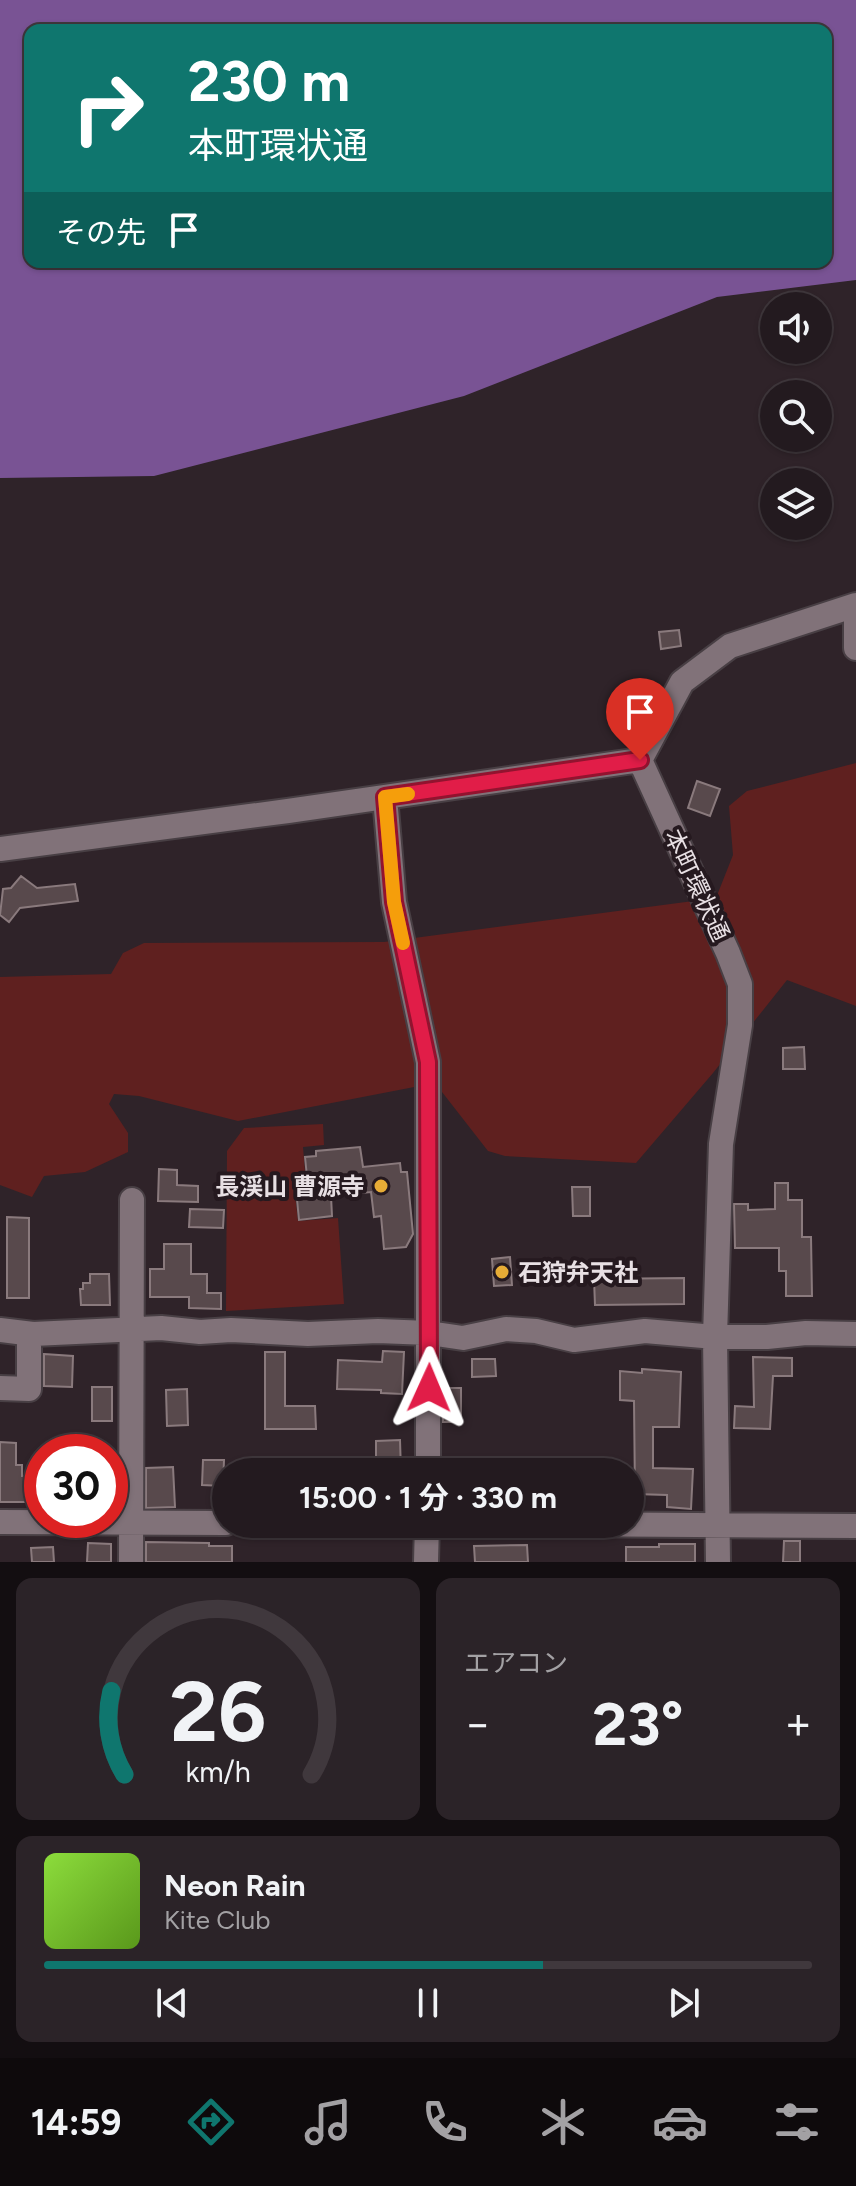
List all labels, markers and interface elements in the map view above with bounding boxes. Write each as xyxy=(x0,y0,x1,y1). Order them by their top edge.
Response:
text: 230 m xyxy=(188,48,350,115)
icon: right xyxy=(56,56,160,160)
text: 本町環状通 xyxy=(188,124,368,167)
icon: arrive xyxy=(162,208,206,252)
text: その先 xyxy=(56,214,146,251)
map controls xyxy=(760,292,832,540)
button: sound xyxy=(760,292,832,364)
button: search xyxy=(760,380,832,452)
button: layers xyxy=(760,468,832,540)
pin xyxy=(606,678,674,760)
icon: arrive xyxy=(618,690,662,734)
street label: 本町環状通 xyxy=(659,824,735,946)
place label: 長渓山 曹源寺 xyxy=(215,1172,365,1201)
marker: 長渓山 曹源寺 xyxy=(372,1177,390,1195)
place label: 石狩弁天社 xyxy=(518,1258,638,1287)
marker: 石狩弁天社 xyxy=(493,1263,511,1281)
position arrow xyxy=(387,1346,471,1430)
speed limit sign: 30 xyxy=(24,1434,128,1538)
text: 15:00 · 1 分 · 330 m xyxy=(299,1479,557,1516)
text: エアコン xyxy=(464,1647,568,1679)
text: 26 xyxy=(170,1662,266,1762)
text: 23° xyxy=(593,1688,683,1760)
text: − xyxy=(464,1697,491,1750)
text: + xyxy=(785,1697,812,1750)
text: km/h xyxy=(185,1755,251,1789)
text: Neon Rain xyxy=(164,1867,306,1904)
text: Kite Club xyxy=(164,1904,270,1936)
icon: previous xyxy=(150,1981,194,2025)
icon: pause xyxy=(406,1981,450,2025)
icon: next xyxy=(662,1981,706,2025)
icon: directions xyxy=(183,2094,239,2150)
icon: music xyxy=(300,2094,356,2150)
icon: phone xyxy=(417,2094,473,2150)
icon: climate xyxy=(535,2094,591,2150)
icon: car xyxy=(652,2094,708,2150)
icon: filters xyxy=(769,2094,825,2150)
text: 14:59 xyxy=(31,2101,121,2144)

